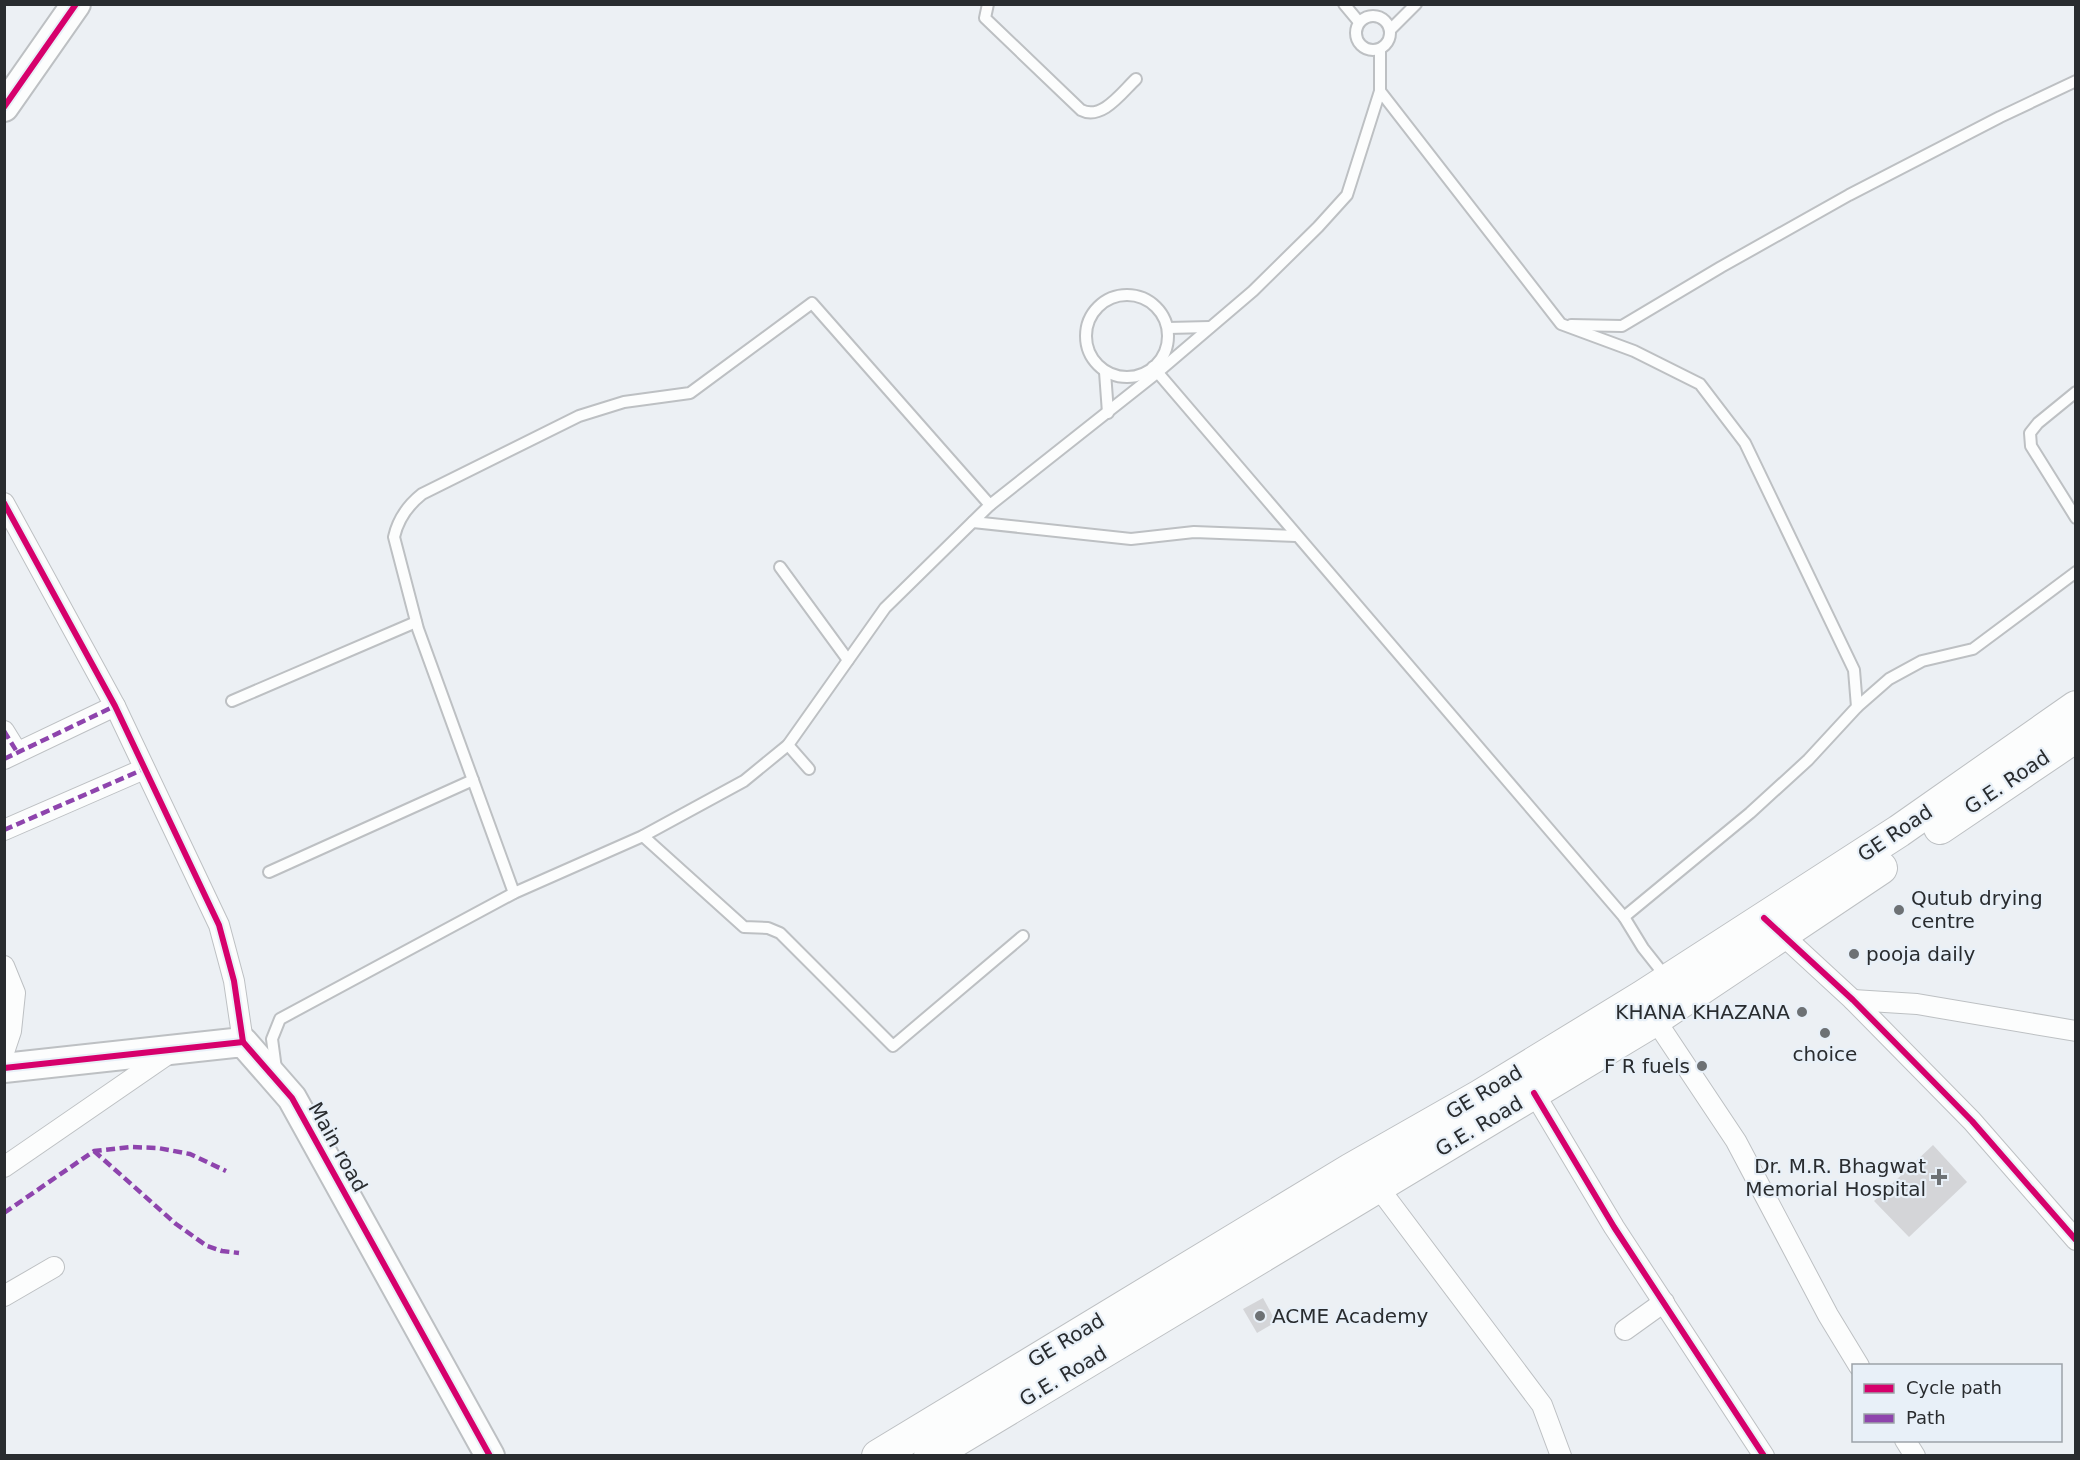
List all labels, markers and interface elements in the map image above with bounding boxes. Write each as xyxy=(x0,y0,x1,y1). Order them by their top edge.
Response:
street label: G.E. Road xyxy=(1960,745,2054,819)
street label: GE Road xyxy=(1853,799,1937,867)
place label: Qutub drying centre xyxy=(1911,886,2043,933)
marker: Qutub drying centre xyxy=(1892,903,1906,917)
place label: pooja daily xyxy=(1866,942,1975,966)
marker: pooja daily xyxy=(1847,947,1861,961)
place label: KHANA KHAZANA xyxy=(1615,1000,1790,1024)
marker: KHANA KHAZANA xyxy=(1795,1005,1809,1019)
marker: choice xyxy=(1818,1026,1832,1040)
place label: choice xyxy=(1793,1042,1857,1066)
place label: F R fuels xyxy=(1604,1054,1690,1078)
marker: F R fuels xyxy=(1695,1059,1709,1073)
street label: GE Road xyxy=(1442,1060,1526,1124)
street label: G.E. Road xyxy=(1431,1091,1527,1161)
street label: Main road xyxy=(303,1098,373,1196)
place label: Dr. M.R. Bhagwat Memorial Hospital xyxy=(1745,1154,1926,1201)
marker: Dr. M.R. Bhagwat Memorial Hospital xyxy=(1930,1168,1948,1186)
place label: ACME Academy xyxy=(1272,1304,1429,1328)
street label: GE Road xyxy=(1024,1308,1108,1372)
marker: ACME Academy xyxy=(1253,1309,1267,1323)
street label: G.E. Road xyxy=(1015,1341,1111,1411)
legend xyxy=(1852,1364,2062,1442)
text: Cycle path xyxy=(1906,1377,2002,1398)
text: Path xyxy=(1906,1407,1946,1428)

